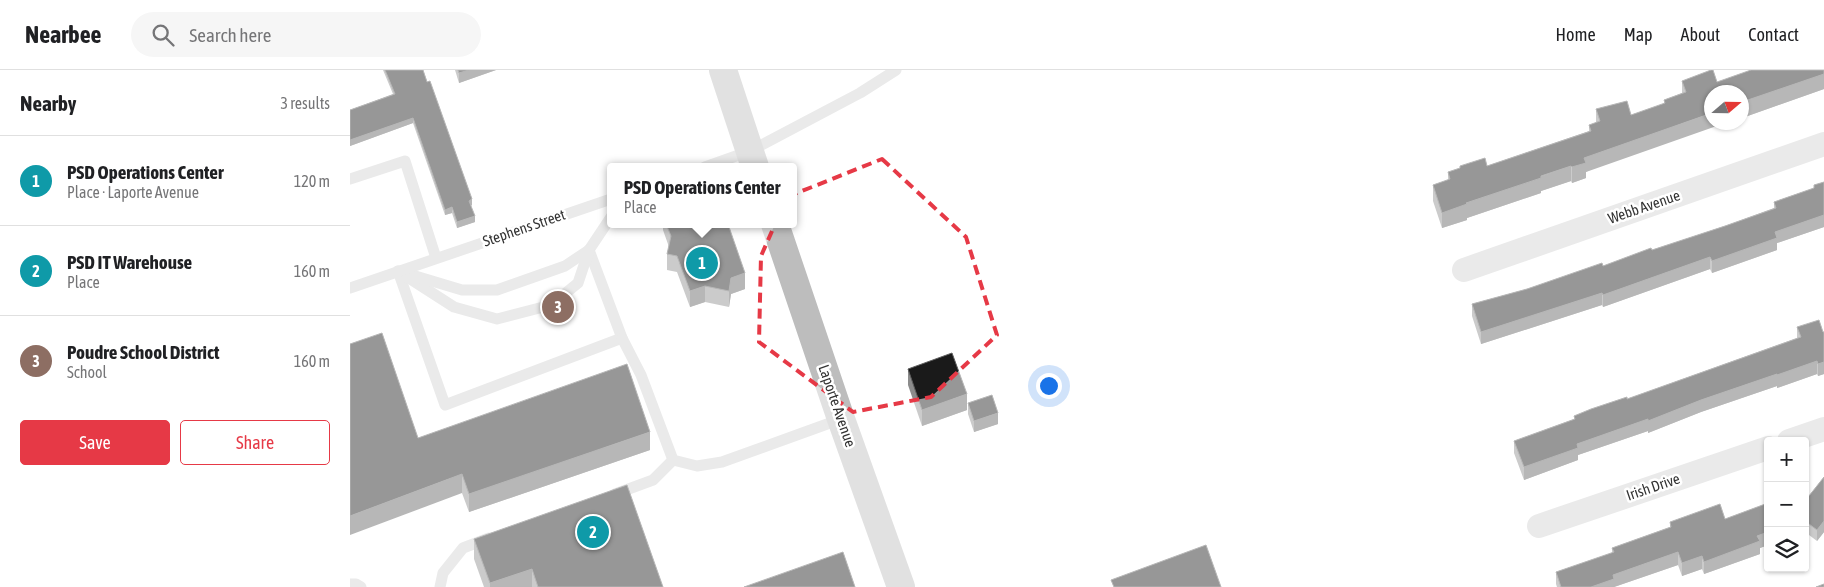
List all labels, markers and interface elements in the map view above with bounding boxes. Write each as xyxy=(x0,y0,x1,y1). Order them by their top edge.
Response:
search box xyxy=(131,12,481,57)
text: Nearbee xyxy=(25,21,101,48)
icon: search xyxy=(149,21,177,49)
text: Search here xyxy=(189,24,271,46)
text: Home xyxy=(1556,24,1596,45)
text: Map xyxy=(1624,24,1653,45)
text: About xyxy=(1681,24,1720,45)
text: Contact xyxy=(1748,24,1799,45)
north arrow xyxy=(1704,85,1749,130)
text: Nearby xyxy=(20,91,76,115)
text: 3 results xyxy=(280,94,330,112)
text: PSD Operations Center xyxy=(67,161,224,183)
popup xyxy=(607,163,797,228)
text: 1 xyxy=(32,172,40,190)
text: 120 m xyxy=(294,172,330,190)
text: PSD Operations Center xyxy=(624,176,780,198)
text: Place · Laporte Avenue xyxy=(67,183,199,201)
street label: Webb Avenue xyxy=(1606,186,1682,227)
text: Place xyxy=(624,198,656,216)
street label: Stephens Street xyxy=(480,205,567,250)
pin: 1 xyxy=(686,244,718,282)
text: PSD IT Warehouse xyxy=(67,251,192,273)
text: 2 xyxy=(32,262,40,280)
text: 160 m xyxy=(294,262,330,280)
text: Place xyxy=(67,273,100,291)
pin: 3 xyxy=(542,288,574,326)
text: Poudre School District xyxy=(67,341,219,363)
text: 3 xyxy=(32,352,40,370)
text: 160 m xyxy=(294,352,330,370)
text: School xyxy=(67,363,107,381)
street label: Laporte Avenue xyxy=(815,363,860,449)
your location xyxy=(1036,373,1062,399)
button: Save xyxy=(20,420,170,465)
button: Share xyxy=(180,420,330,465)
map controls xyxy=(1764,437,1809,572)
button: + xyxy=(1764,437,1809,482)
street label: Irish Drive xyxy=(1624,469,1682,504)
button: − xyxy=(1764,482,1809,527)
pin: 2 xyxy=(577,513,609,551)
button: layers xyxy=(1764,527,1809,572)

